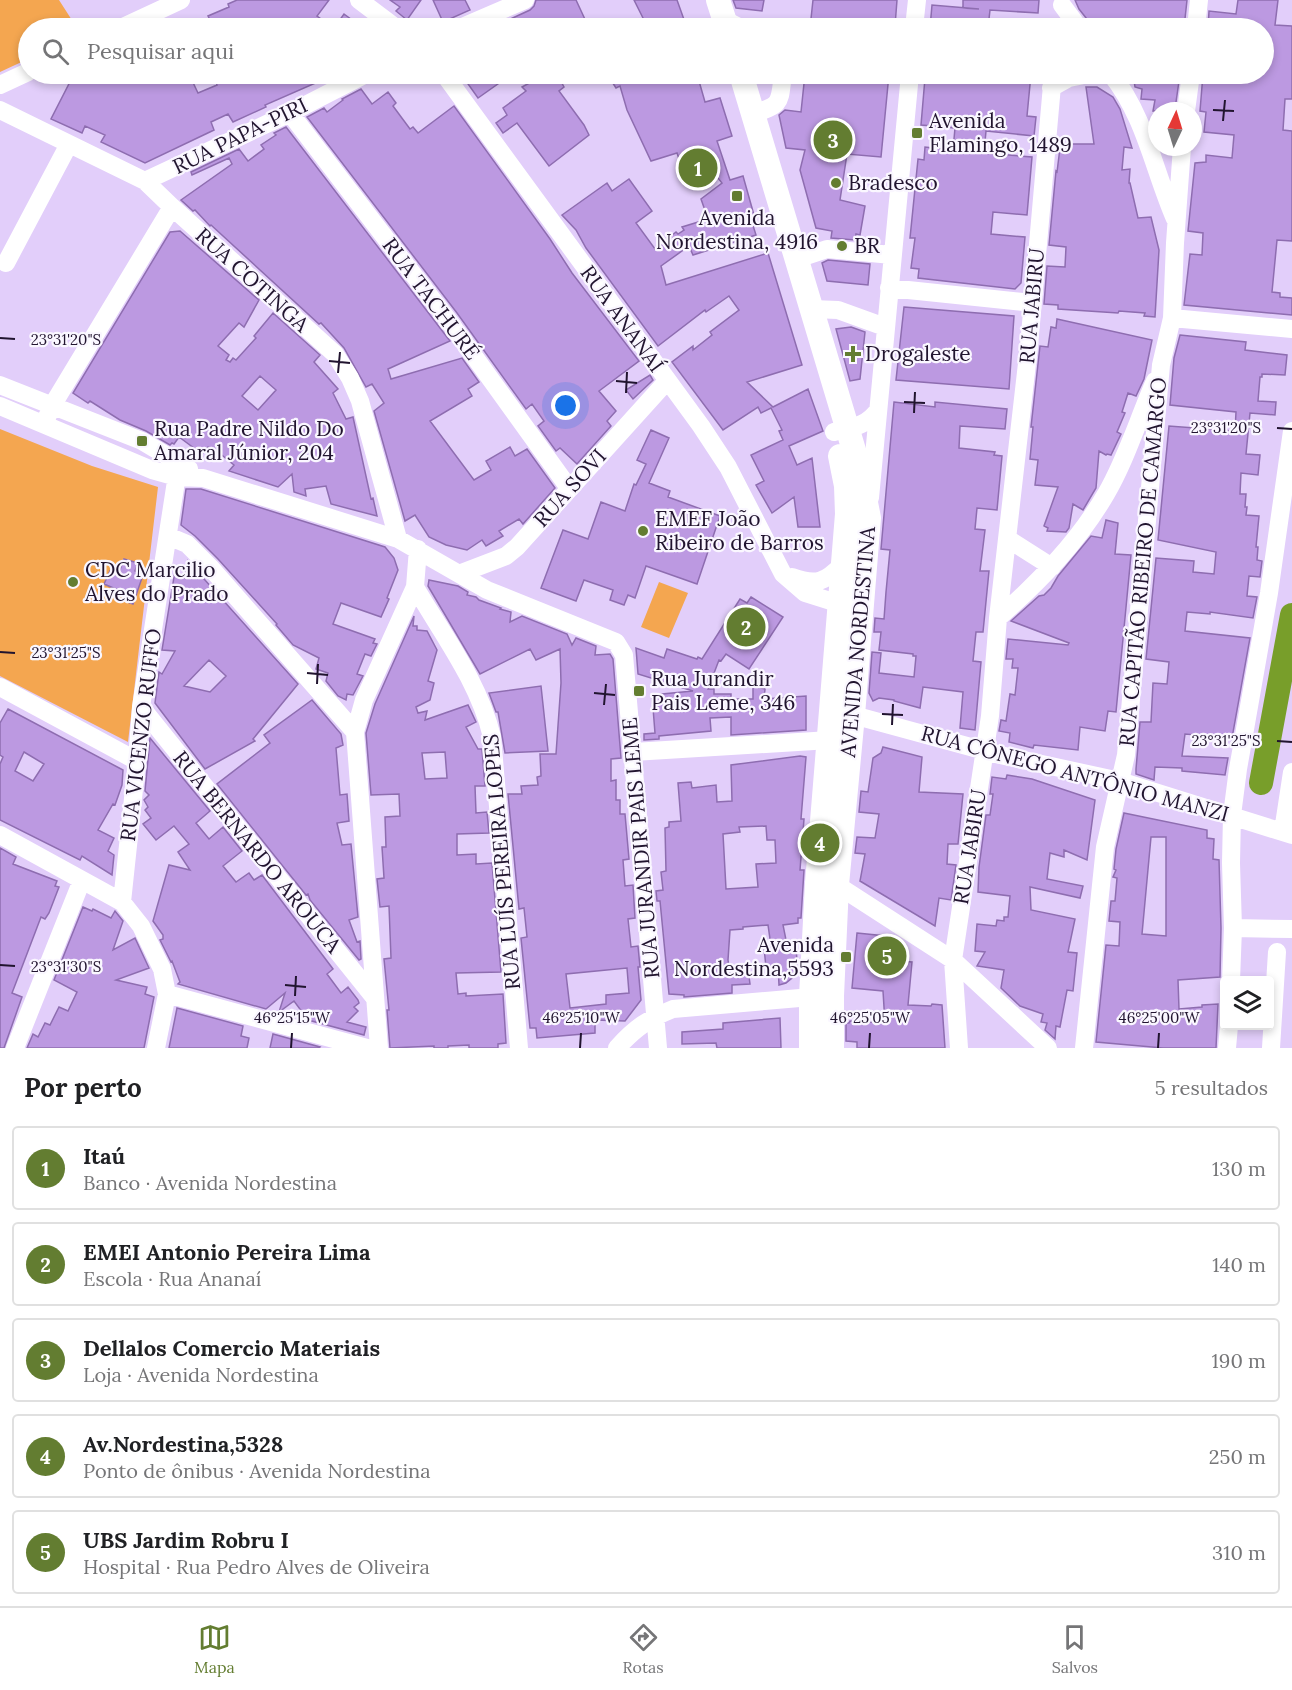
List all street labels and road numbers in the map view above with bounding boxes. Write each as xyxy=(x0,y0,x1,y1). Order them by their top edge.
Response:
street label: RUA PAPA-PIRI xyxy=(168,91,312,180)
street label: RUA COTINGA xyxy=(190,222,315,338)
street label: RUA TACHURÉ xyxy=(377,232,486,365)
street label: RUA JABIRU xyxy=(1013,247,1050,365)
street label: RUA ANANAÍ xyxy=(575,260,670,377)
street label: RUA CAPITÃO RIBEIRO DE CAMARGO xyxy=(1113,376,1172,748)
street label: RUA SOVI xyxy=(527,443,612,532)
street label: AVENIDA NORDESTINA xyxy=(834,525,881,760)
street label: RUA VICENZO RUFFO xyxy=(114,627,167,843)
street label: RUA JURANDIR PAIS LEME xyxy=(616,716,665,980)
street label: RUA CÔNEGO ANTÔNIO MANZI xyxy=(918,719,1232,828)
street label: RUA LUÍS PEREIRA LOPES xyxy=(477,733,526,991)
street label: RUA BERNARDO AROUCA xyxy=(167,745,348,959)
street label: RUA JABIRU xyxy=(947,787,992,906)

